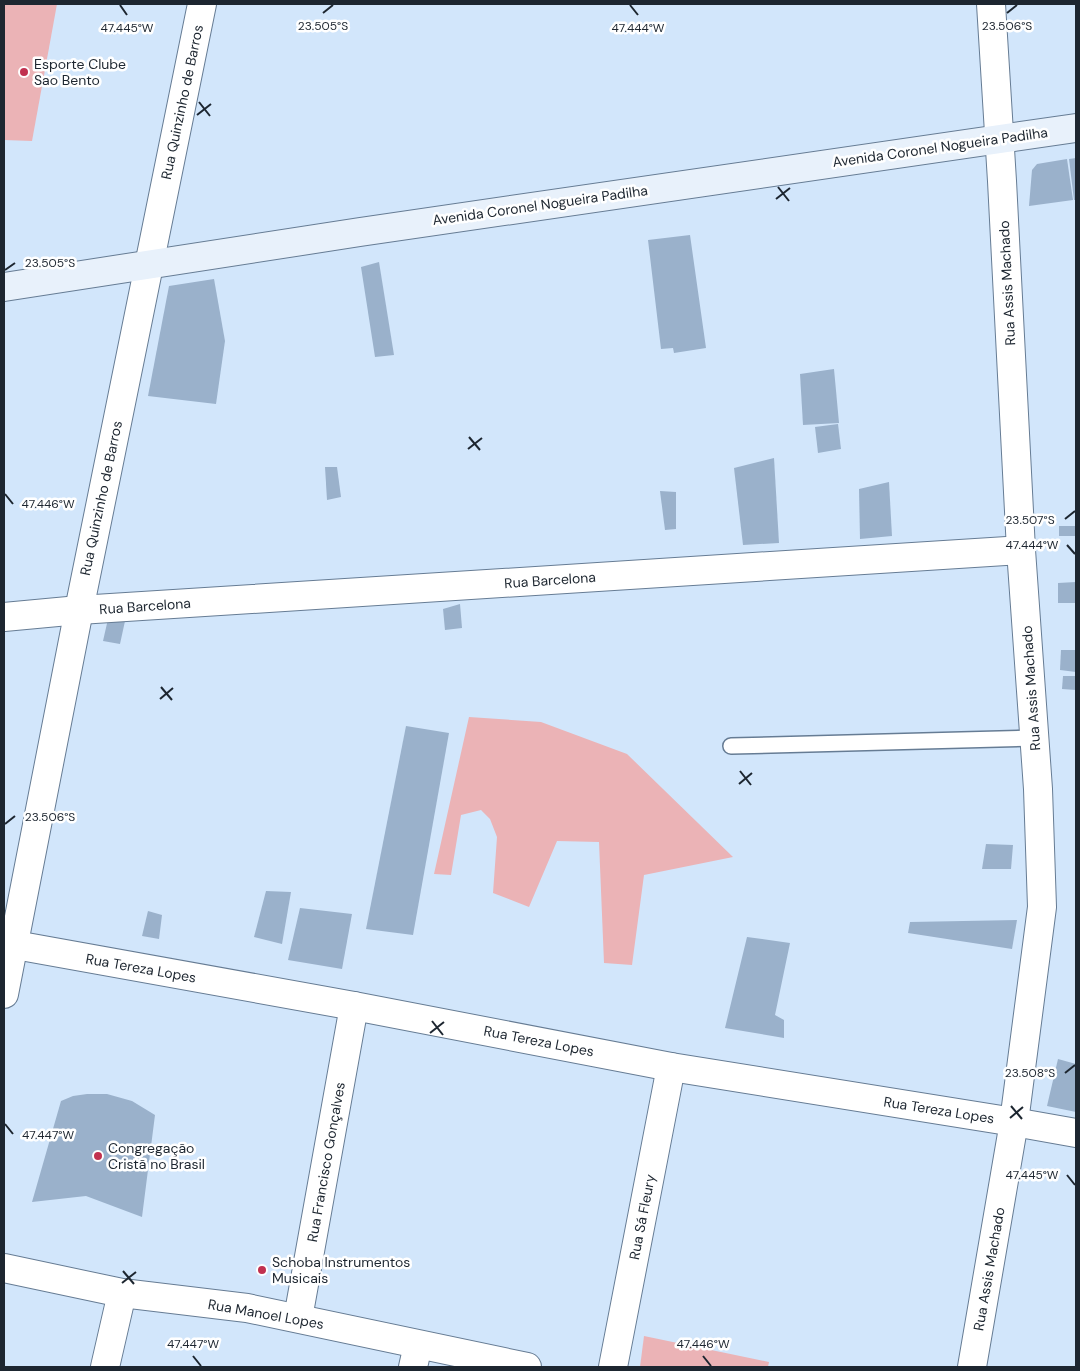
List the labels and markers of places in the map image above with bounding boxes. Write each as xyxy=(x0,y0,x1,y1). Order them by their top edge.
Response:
place label: Esporte Clube Sao Bento xyxy=(34,55,126,89)
marker: Esporte Clube Sao Bento xyxy=(18,66,30,78)
place label: Congregação Cristã no Brasil xyxy=(108,1139,205,1173)
marker: Congregação Cristã no Brasil xyxy=(92,1150,104,1162)
place label: Schoba Instrumentos Musicais xyxy=(272,1253,410,1287)
marker: Schoba Instrumentos Musicais xyxy=(256,1264,268,1276)

